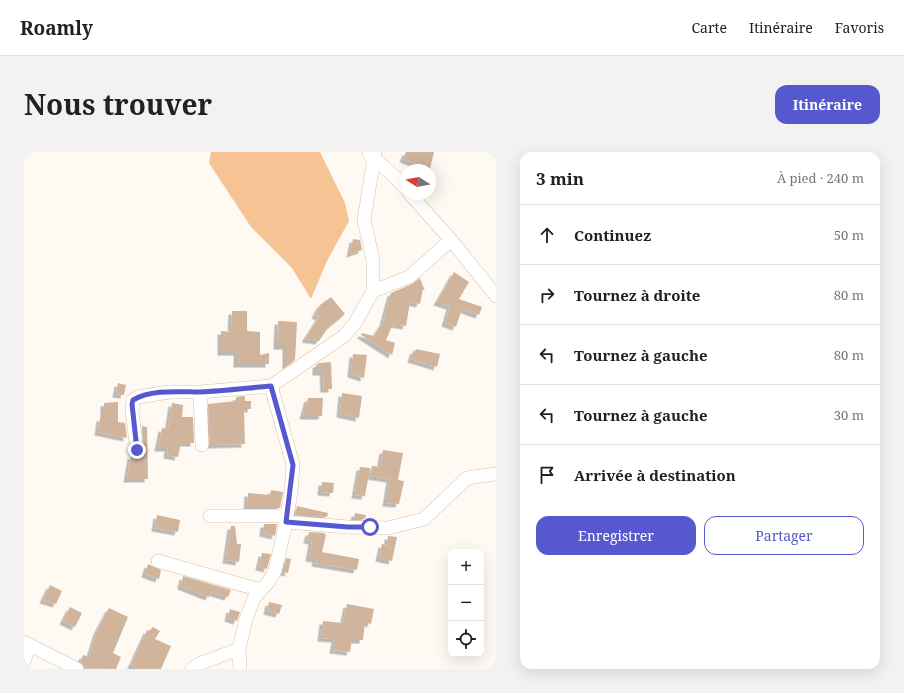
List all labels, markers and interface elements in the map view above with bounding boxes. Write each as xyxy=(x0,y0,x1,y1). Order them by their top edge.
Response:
text: Roamly xyxy=(20,15,93,41)
text: Carte xyxy=(692,18,727,37)
text: Itinéraire xyxy=(749,18,813,37)
text: Favoris xyxy=(835,18,884,37)
text: Nous trouver xyxy=(24,85,212,123)
button: Itinéraire xyxy=(775,85,880,124)
north arrow xyxy=(400,164,436,200)
text: 3 min xyxy=(536,167,584,190)
text: À pied · 240 m xyxy=(777,169,864,187)
icon: ahead xyxy=(536,224,558,246)
text: Continuez xyxy=(574,225,651,245)
text: 50 m xyxy=(834,226,864,244)
icon: right xyxy=(536,284,558,306)
text: Tournez à droite xyxy=(574,285,700,305)
text: 80 m xyxy=(834,286,864,304)
icon: left xyxy=(536,344,558,366)
text: Tournez à gauche xyxy=(574,345,708,365)
text: 80 m xyxy=(834,346,864,364)
icon: left xyxy=(536,404,558,426)
text: Tournez à gauche xyxy=(574,405,708,425)
text: 30 m xyxy=(834,406,864,424)
route end xyxy=(128,441,146,459)
icon: arrive xyxy=(536,464,558,486)
text: Arrivée à destination xyxy=(574,465,736,485)
button: Enregistrer xyxy=(536,516,696,555)
button: Partager xyxy=(704,516,864,555)
route start xyxy=(361,518,379,536)
map controls xyxy=(448,549,484,657)
button: + xyxy=(448,549,484,585)
button: − xyxy=(448,585,484,621)
button: locate xyxy=(448,621,484,657)

